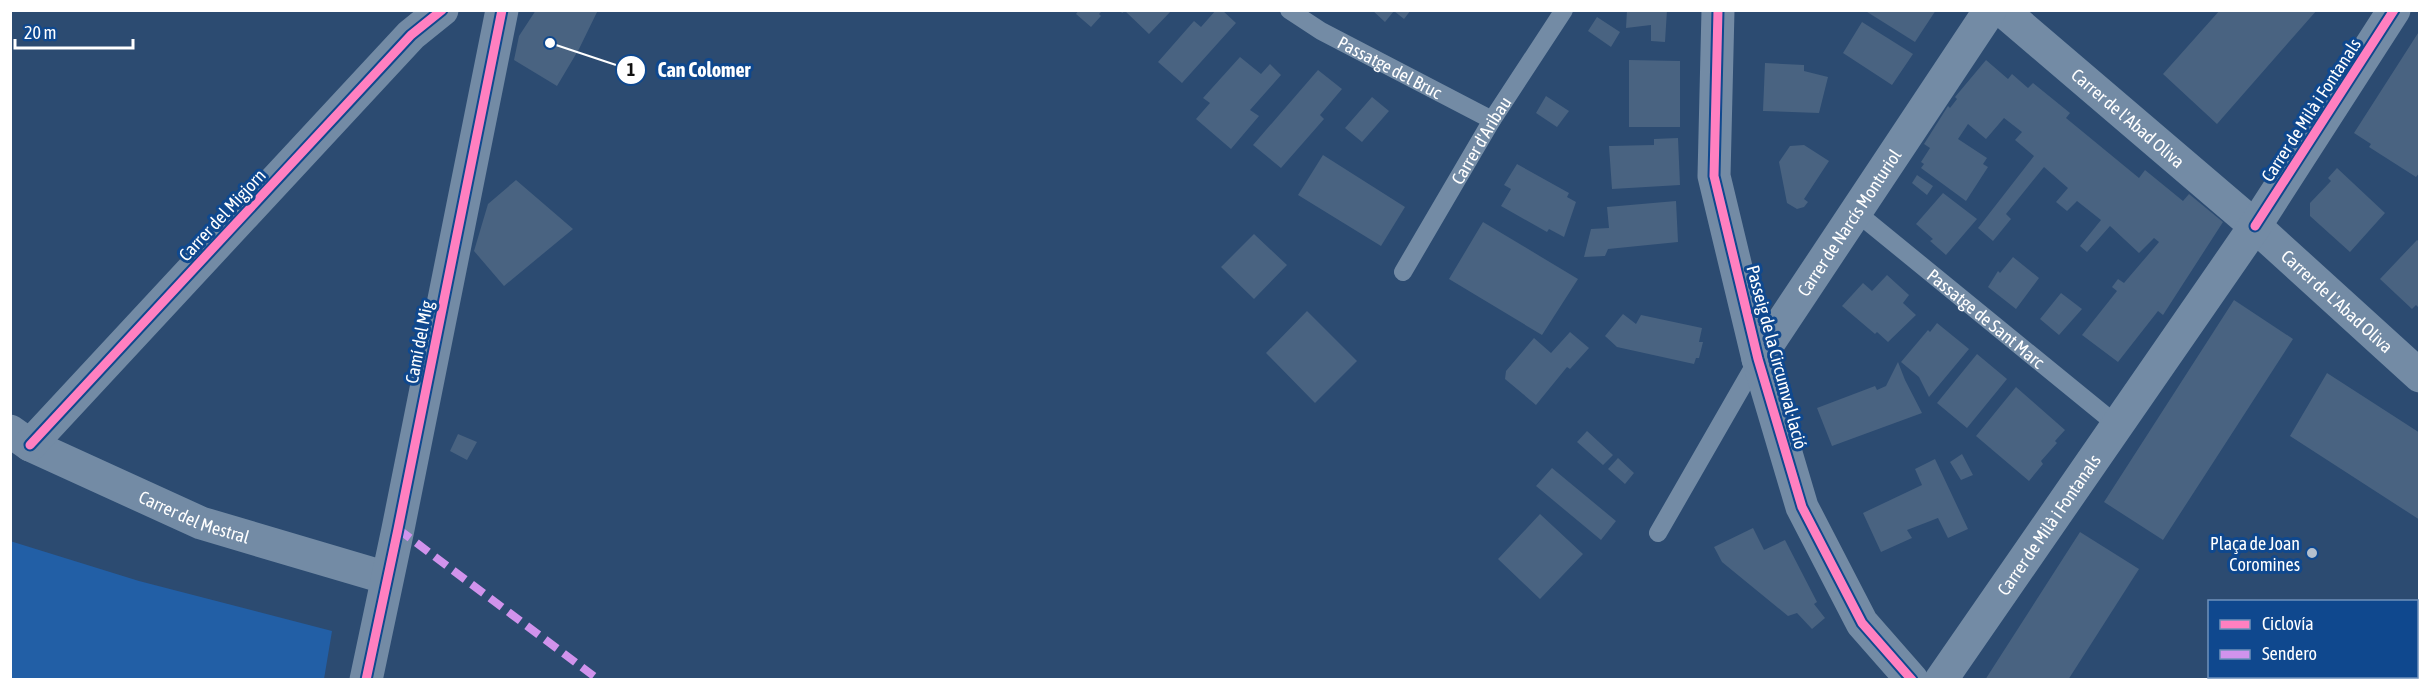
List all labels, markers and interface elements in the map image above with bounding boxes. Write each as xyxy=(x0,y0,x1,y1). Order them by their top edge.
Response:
scale bar xyxy=(15,12,134,50)
text: 20 m xyxy=(24,22,56,43)
street label: Passatge del Bruc xyxy=(1334,31,1446,103)
street label: Carrer de Milà i Fontanals xyxy=(2257,34,2365,186)
callout: Can Colomer xyxy=(616,51,763,89)
text: Can Colomer xyxy=(657,58,752,81)
text: 1 xyxy=(627,59,635,80)
street label: Carrer de l'Abad Oliva xyxy=(2067,64,2189,172)
street label: Carrer d'Aribau xyxy=(1446,92,1515,188)
street label: Carrer de Narcís Monturiol xyxy=(1792,145,1905,300)
street label: Carrer del Migjorn xyxy=(174,165,270,265)
street label: Carrer de L'Abad Oliva xyxy=(2277,245,2397,357)
street label: Passeig de la Circumval·lació xyxy=(1742,263,1812,451)
street label: Passatge de Sant Marc xyxy=(1923,264,2049,372)
street label: Camí del Mig xyxy=(401,299,437,385)
street label: Carrer de Milà i Fontanals xyxy=(1992,450,2105,599)
street label: Carrer del Mestral xyxy=(136,486,252,547)
place label: Plaça de Joan Coromines xyxy=(2210,533,2300,575)
marker: Plaça de Joan Coromines xyxy=(2305,546,2319,560)
legend xyxy=(2208,600,2418,678)
text: Ciclovía xyxy=(2262,613,2314,634)
text: Sendero xyxy=(2262,643,2317,664)

